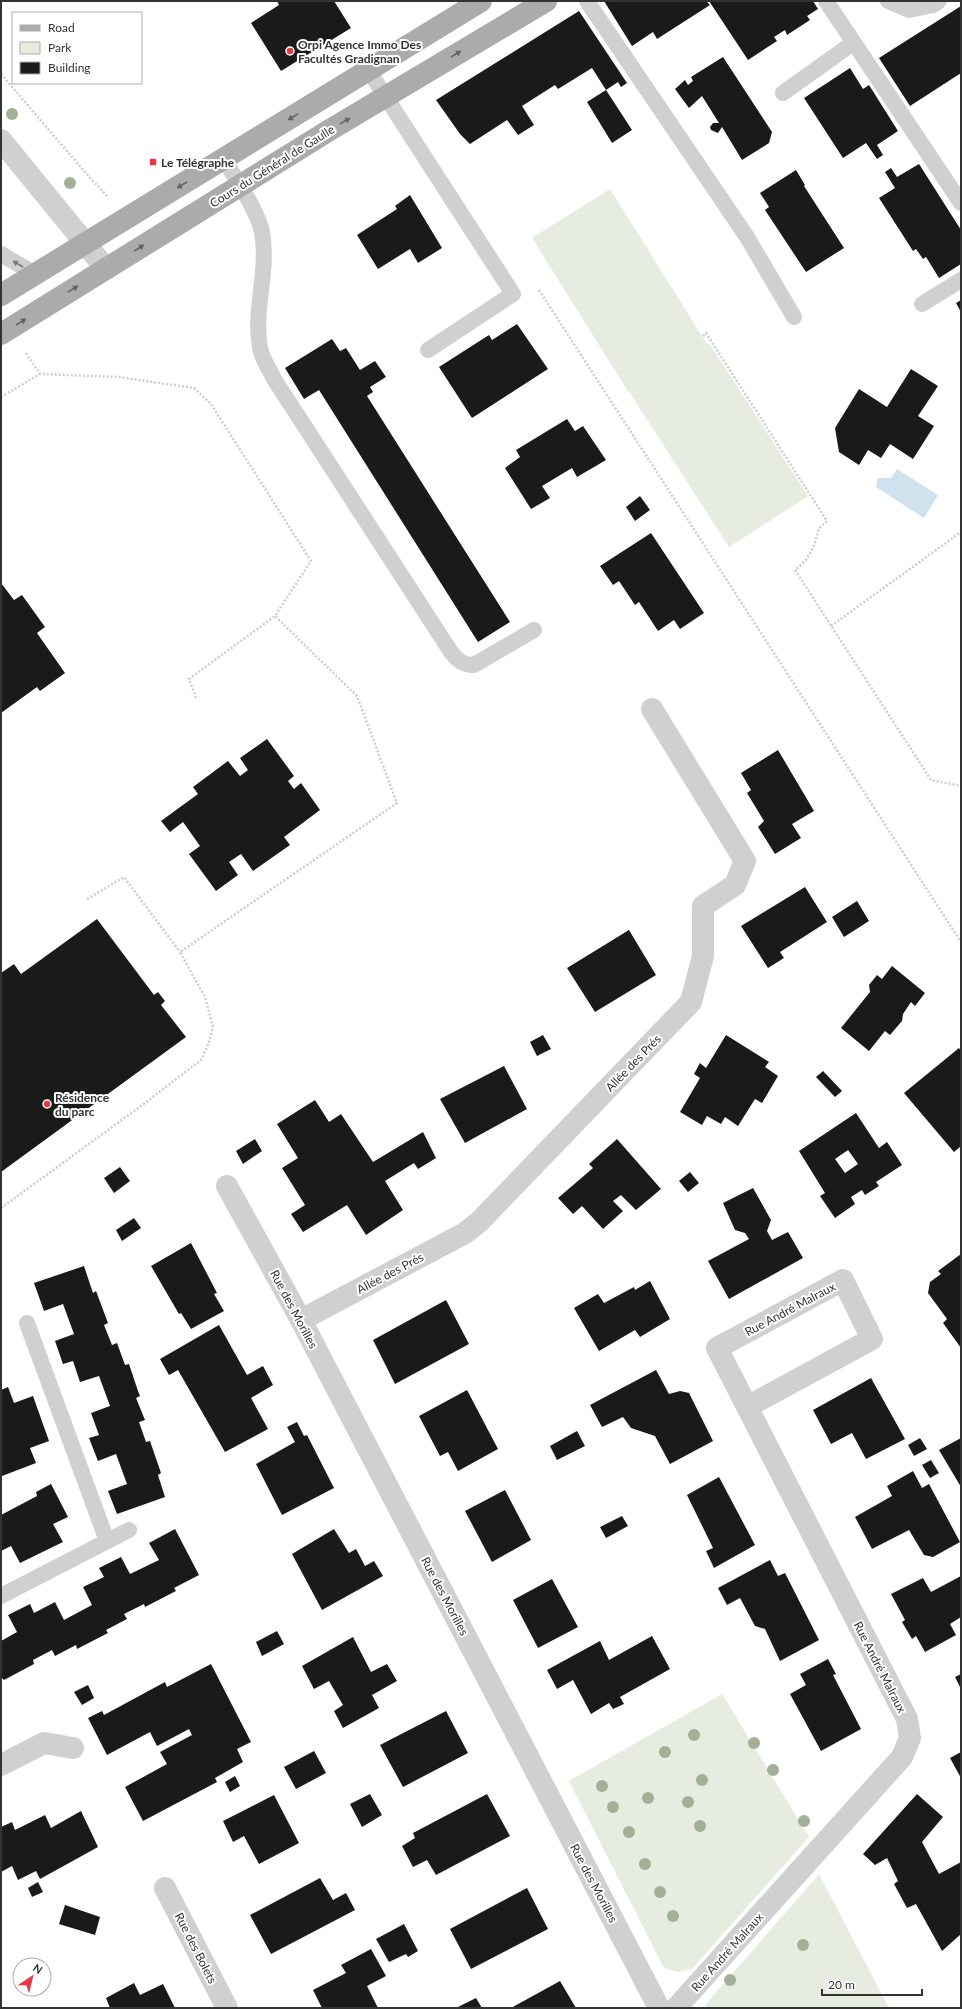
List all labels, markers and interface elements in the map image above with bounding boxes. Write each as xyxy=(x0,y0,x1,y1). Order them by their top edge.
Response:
legend xyxy=(12,12,142,84)
text: Road xyxy=(48,20,75,35)
place label: Orpi Agence Immo Des Facultés Gradignan xyxy=(298,37,421,66)
text: Park xyxy=(48,40,72,55)
marker: Orpi Agence Immo Des Facultés Gradignan xyxy=(285,46,295,56)
one-way arrow xyxy=(450,51,462,58)
text: Building xyxy=(48,60,91,75)
one-way arrow xyxy=(288,113,298,121)
one-way arrow xyxy=(339,118,351,125)
street label: Cours du Général de Gaulle xyxy=(207,121,337,211)
place label: Le Télégraphe xyxy=(161,155,235,170)
marker: Le Télégraphe xyxy=(148,157,158,167)
one-way arrow xyxy=(177,181,187,189)
one-way arrow xyxy=(133,245,145,252)
one-way arrow xyxy=(12,260,24,267)
one-way arrow xyxy=(67,286,79,293)
one-way arrow xyxy=(16,318,26,326)
street label: Allée des Prés xyxy=(602,1031,664,1095)
place label: Résidence du parc xyxy=(55,1090,110,1119)
marker: Résidence du parc xyxy=(42,1099,52,1109)
street label: Allée des Prés xyxy=(354,1249,426,1297)
street label: Rue des Morilles xyxy=(267,1267,321,1351)
street label: Rue André Malraux xyxy=(742,1279,838,1339)
street label: Rue des Morilles xyxy=(418,1554,472,1638)
street label: Rue André Malraux xyxy=(850,1619,910,1715)
street label: Rue des Morilles xyxy=(567,1841,621,1925)
street label: Rue des Bolets xyxy=(172,1910,220,1986)
street label: Rue André Malraux xyxy=(688,1910,766,1994)
north arrow xyxy=(12,1957,52,1997)
text: N xyxy=(31,1961,45,1976)
scale bar xyxy=(822,1971,922,1997)
text: 20 m xyxy=(828,1977,855,1992)

